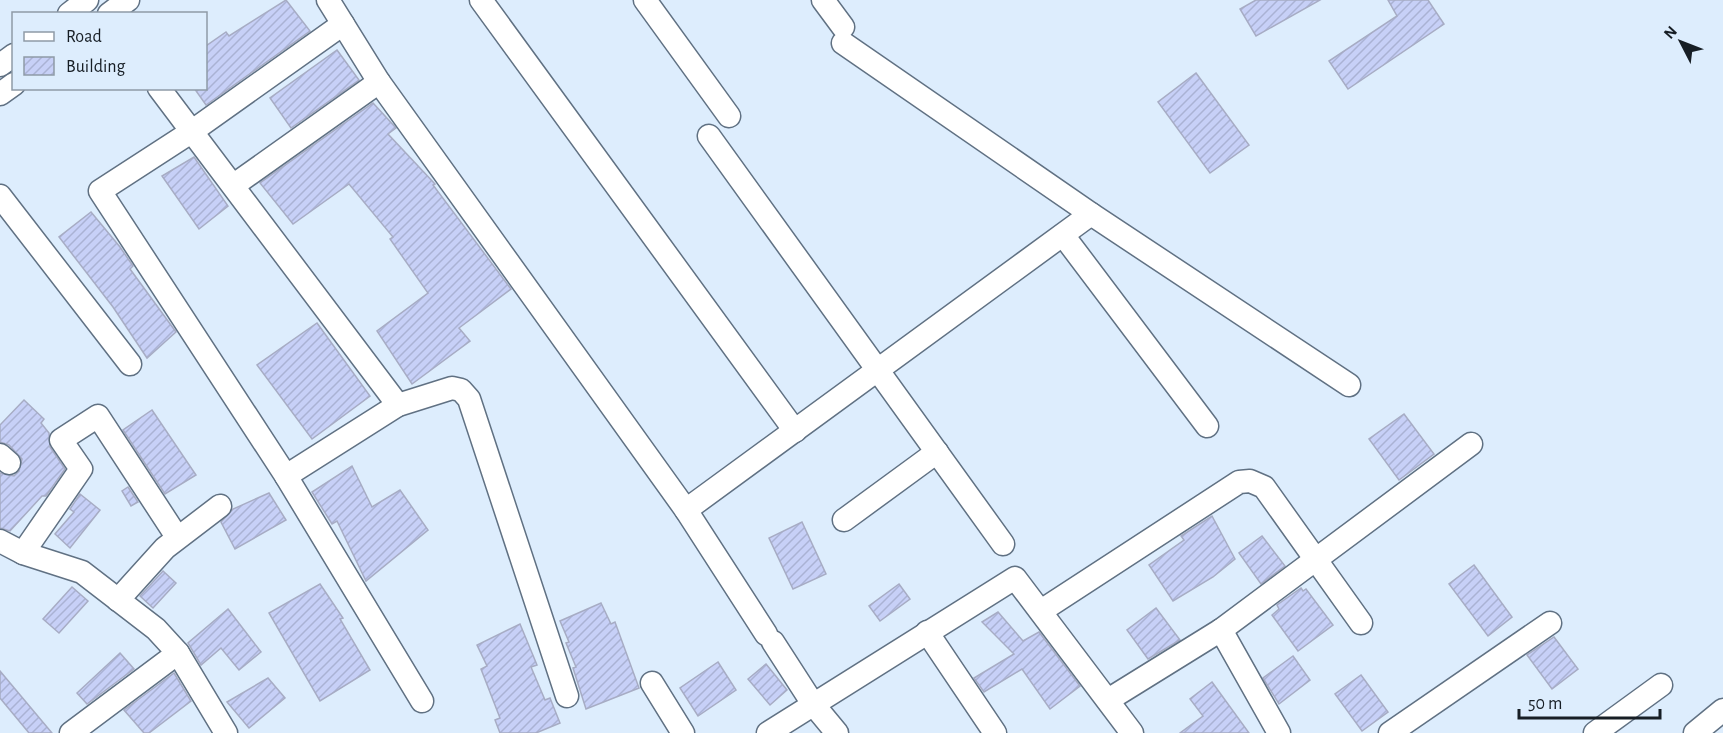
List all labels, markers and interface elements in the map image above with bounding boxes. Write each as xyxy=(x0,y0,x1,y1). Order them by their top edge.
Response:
legend xyxy=(12,12,207,90)
north arrow xyxy=(1651,12,1711,72)
text: N xyxy=(1661,23,1680,42)
text: Road xyxy=(66,28,102,46)
text: Building xyxy=(66,58,126,76)
scale bar xyxy=(1519,682,1660,720)
text: 50 m xyxy=(1528,695,1562,713)

